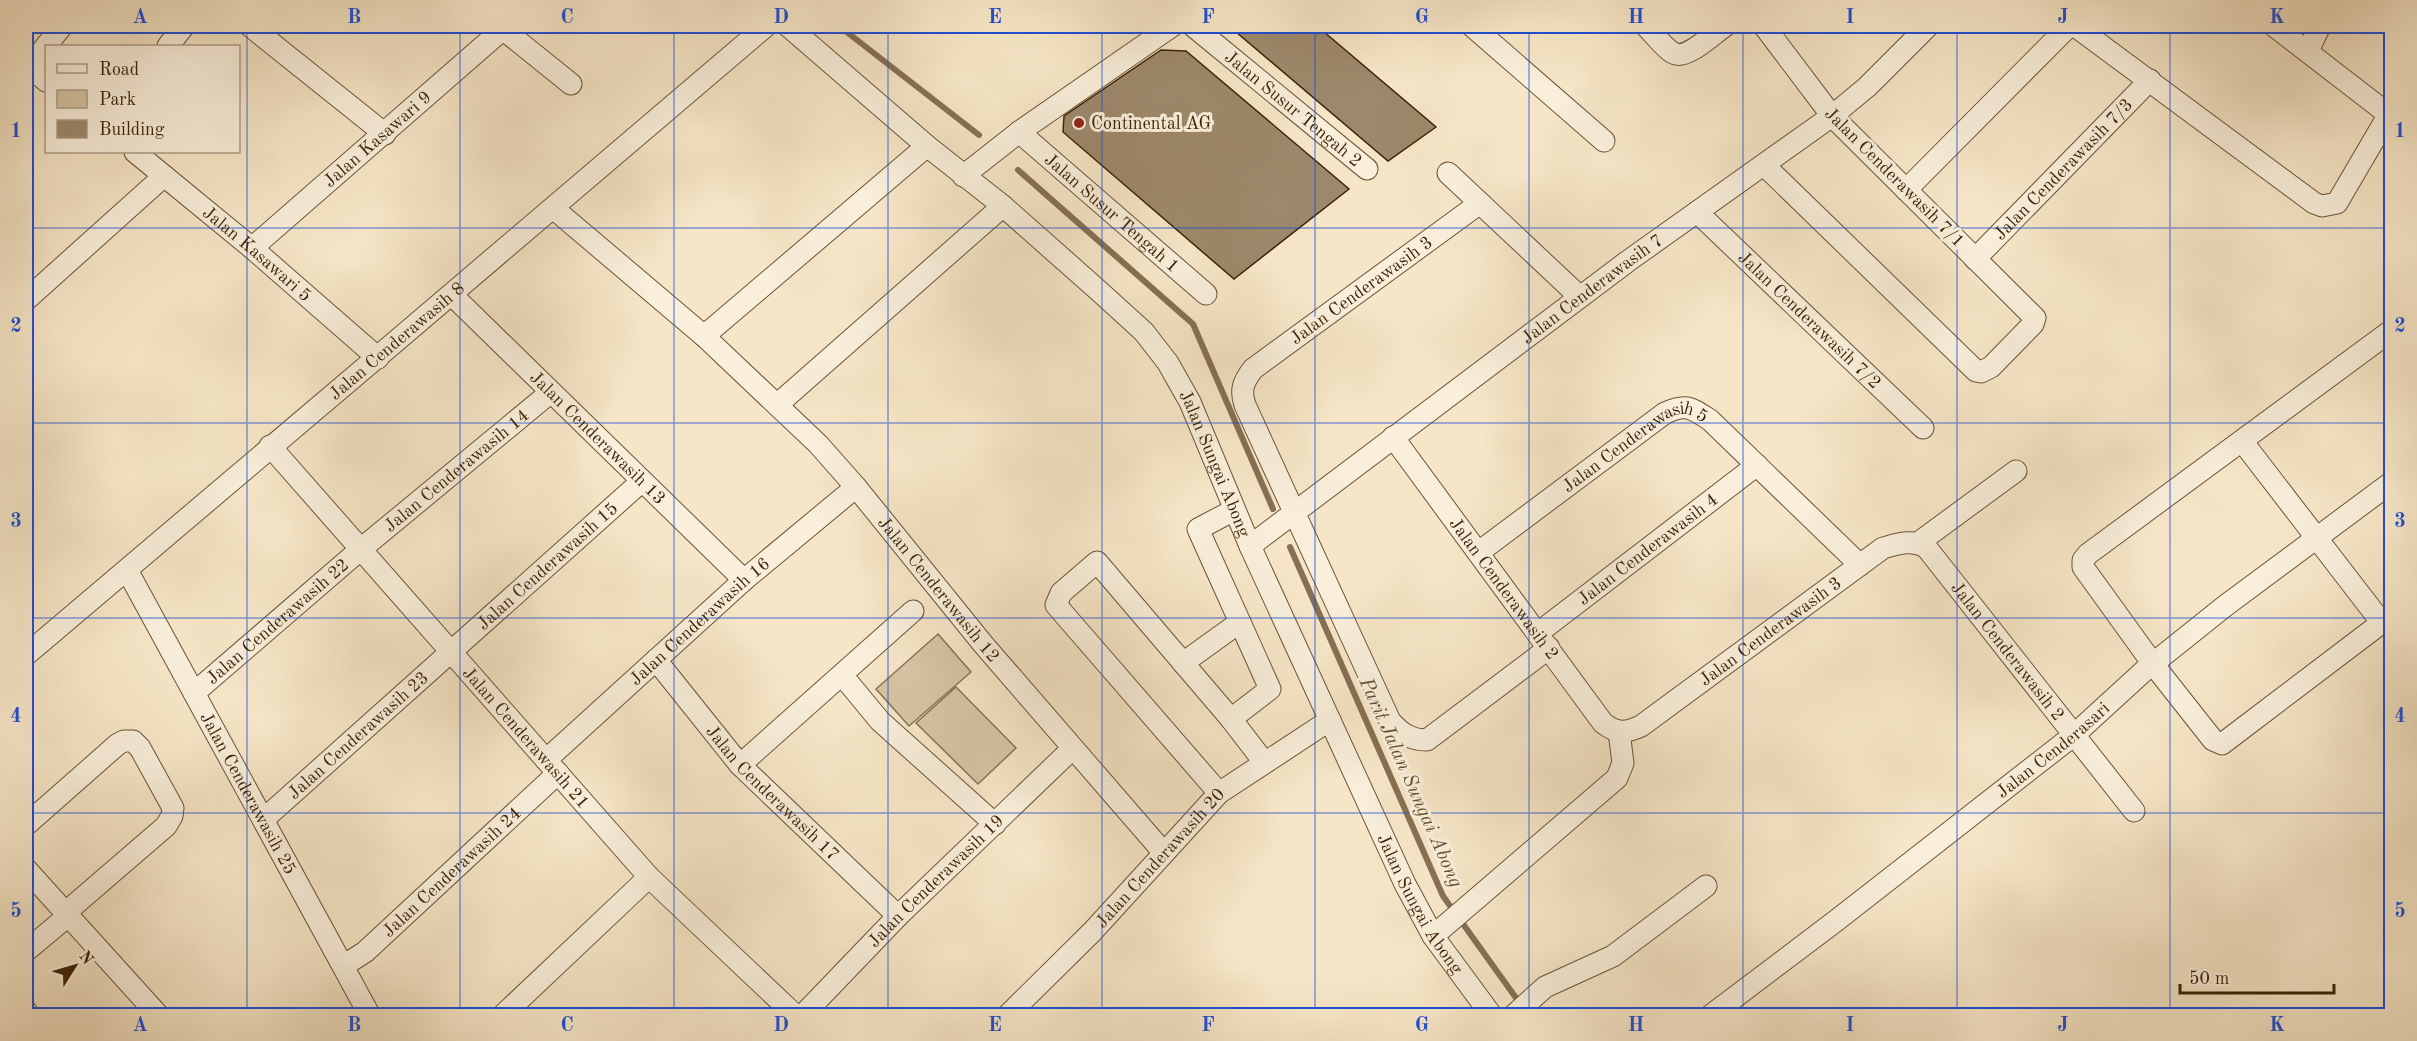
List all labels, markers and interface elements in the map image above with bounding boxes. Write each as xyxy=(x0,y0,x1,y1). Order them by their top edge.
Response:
text: A xyxy=(132,8,148,28)
text: B xyxy=(347,8,361,28)
text: C xyxy=(560,8,574,28)
text: D xyxy=(773,8,789,28)
text: E xyxy=(988,8,1002,28)
text: F xyxy=(1201,8,1215,28)
text: G xyxy=(1415,8,1429,28)
text: H xyxy=(1628,8,1644,28)
text: I xyxy=(1846,8,1854,28)
text: J xyxy=(2058,8,2069,28)
text: K xyxy=(2269,8,2285,28)
legend xyxy=(45,45,240,153)
street label: Jalan Susur Tengah 2 xyxy=(1221,48,1365,171)
text: Road xyxy=(99,61,139,79)
street label: Jalan Kasawari 9 xyxy=(321,88,435,191)
text: Park xyxy=(99,91,136,109)
street label: Jalan Cenderawasih 7/3 xyxy=(1991,95,2137,244)
street label: Jalan Cenderawasih 7/1 xyxy=(1821,104,1968,251)
place label: Continental AG xyxy=(1091,115,1212,133)
marker: Continental AG xyxy=(1072,116,1086,130)
text: Building xyxy=(99,121,165,139)
text: 1 xyxy=(10,122,22,142)
text: 1 xyxy=(2394,122,2406,142)
street label: Jalan Susur Tengah 1 xyxy=(1041,150,1182,276)
street label: Jalan Kasawari 5 xyxy=(199,204,314,305)
street label: Jalan Cenderawasih 7 xyxy=(1519,231,1667,348)
street label: Jalan Cenderawasih 3 xyxy=(1287,233,1436,348)
street label: Jalan Cenderawasih 7/2 xyxy=(1734,248,1884,393)
street label: Jalan Cenderawasih 8 xyxy=(326,279,468,404)
text: 2 xyxy=(10,317,22,337)
text: 2 xyxy=(2394,317,2406,337)
street label: Jalan Cenderawasih 13 xyxy=(526,368,669,508)
street label: Jalan Sungai Abong xyxy=(1175,387,1253,540)
street label: Jalan Cenderawasih 5 xyxy=(1559,399,1711,496)
street label: Jalan Cenderawasih 14 xyxy=(381,406,533,536)
street label: Jalan Cenderawasih 4 xyxy=(1575,491,1721,609)
street label: Jalan Cenderawasih 15 xyxy=(474,499,622,634)
text: 3 xyxy=(10,512,22,532)
text: 3 xyxy=(2394,512,2406,532)
street label: Jalan Cenderawasih 12 xyxy=(874,514,1002,666)
street label: Jalan Cenderawasih 2 xyxy=(1446,515,1561,663)
street label: Jalan Cenderawasih 16 xyxy=(627,555,774,689)
street label: Jalan Cenderawasih 22 xyxy=(203,556,353,688)
street label: Jalan Cenderawasih 3 xyxy=(1696,574,1845,690)
street label: Jalan Cenderawasih 2 xyxy=(1947,579,2067,725)
street label: Jalan Cenderawasih 21 xyxy=(459,664,592,812)
street label: Jalan Cenderawasih 23 xyxy=(285,669,432,803)
water label: Parit Jalan Sungai Abong xyxy=(1354,674,1466,891)
street label: Jalan Cenderasari xyxy=(1993,699,2113,802)
text: 4 xyxy=(10,707,22,727)
text: 4 xyxy=(2394,707,2406,727)
street label: Jalan Cenderawasih 25 xyxy=(196,709,299,878)
street label: Jalan Cenderawasih 17 xyxy=(702,722,842,864)
street label: Jalan Cenderawasih 20 xyxy=(1093,785,1228,932)
street label: Jalan Cenderawasih 24 xyxy=(379,804,525,941)
street label: Jalan Cenderawasih 19 xyxy=(865,812,1007,951)
street label: Jalan Sungai Abong xyxy=(1373,831,1466,978)
text: 5 xyxy=(10,901,22,922)
text: 5 xyxy=(2394,901,2406,922)
north arrow xyxy=(45,936,105,996)
text: N xyxy=(75,948,96,968)
scale bar xyxy=(2180,957,2334,995)
text: 50 m xyxy=(2189,970,2229,988)
text: A xyxy=(132,1016,148,1036)
text: B xyxy=(347,1016,361,1036)
text: C xyxy=(560,1016,574,1036)
text: D xyxy=(773,1016,789,1036)
text: E xyxy=(988,1016,1002,1036)
text: F xyxy=(1201,1016,1215,1036)
text: G xyxy=(1415,1016,1429,1036)
text: H xyxy=(1628,1016,1644,1036)
text: I xyxy=(1846,1016,1854,1036)
text: J xyxy=(2058,1016,2069,1036)
text: K xyxy=(2269,1016,2285,1036)

